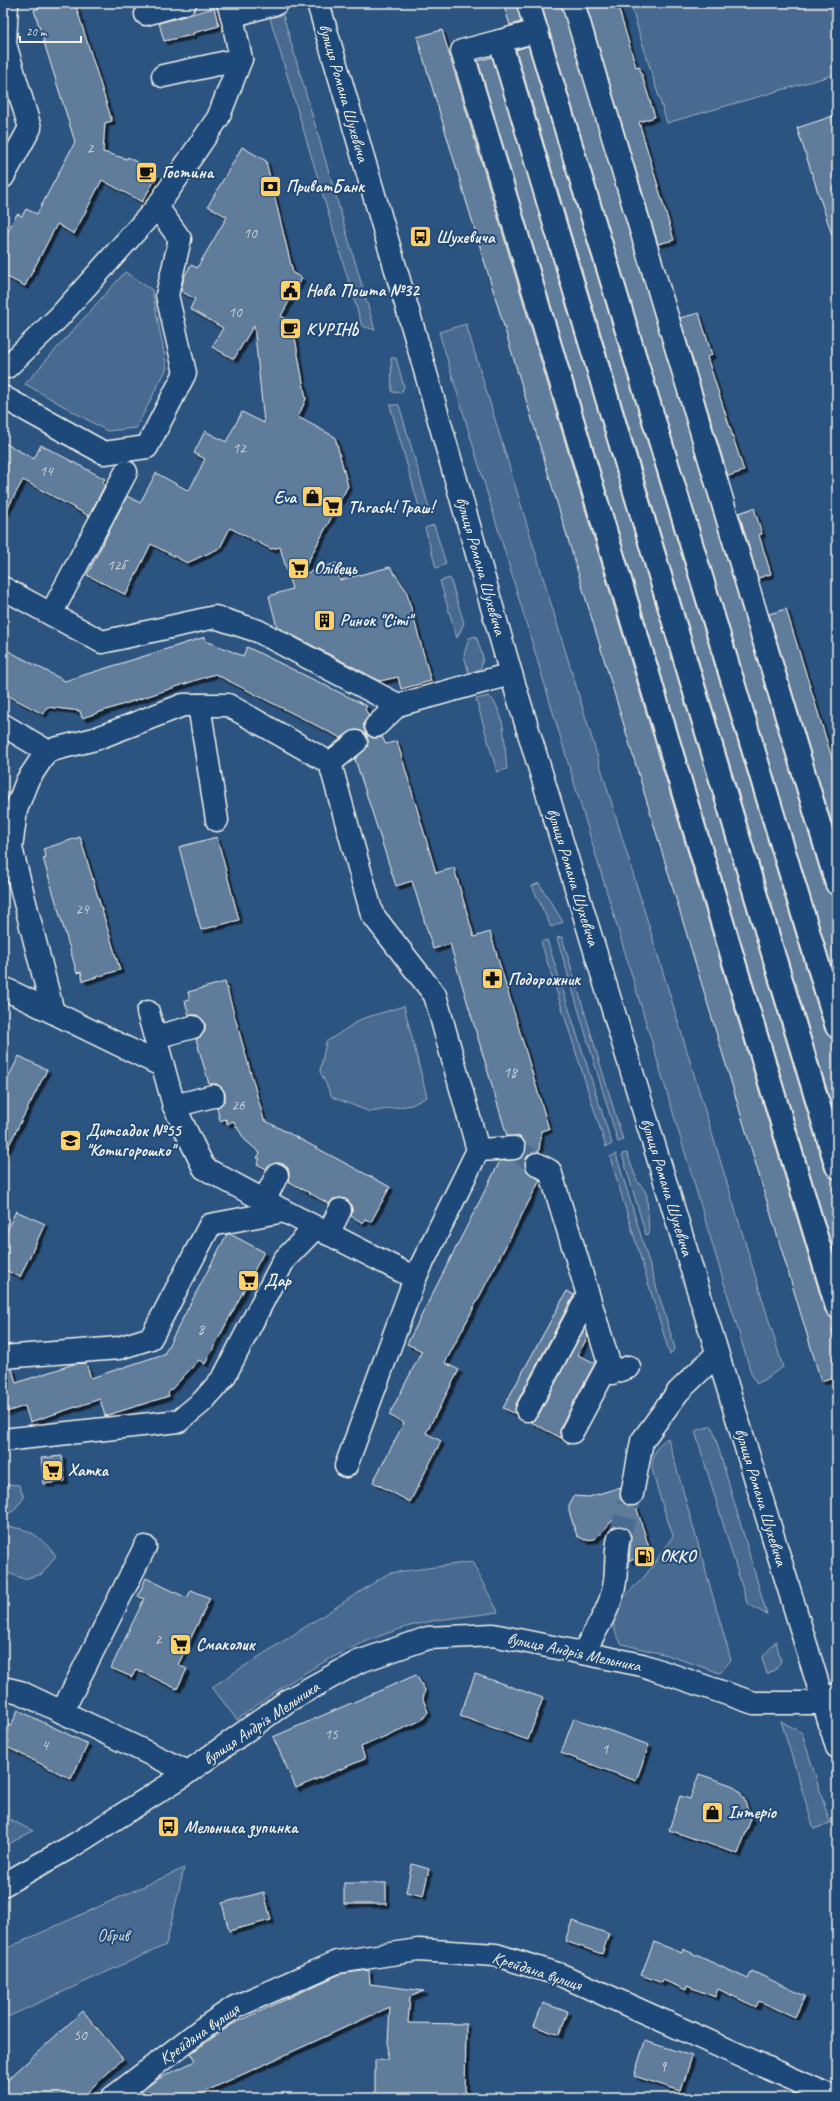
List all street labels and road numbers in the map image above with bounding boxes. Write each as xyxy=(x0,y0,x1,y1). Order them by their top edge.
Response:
street label: вулиця Романа Шухевича xyxy=(314,21,374,166)
street label: вулиця Романа Шухевича xyxy=(451,494,511,639)
street label: вулиця Романа Шухевича xyxy=(542,806,604,950)
street label: вулиця Романа Шухевича xyxy=(636,1116,698,1260)
street label: вулиця Романа Шухевича xyxy=(730,1426,792,1570)
street label: вулиця Андрія Мельника xyxy=(505,1628,644,1677)
street label: вулиця Андрія Мельника xyxy=(199,1675,325,1770)
street label: Крейдяна вулиця xyxy=(490,1947,586,1996)
street label: Крейдяна вулиця xyxy=(155,1998,244,2069)

